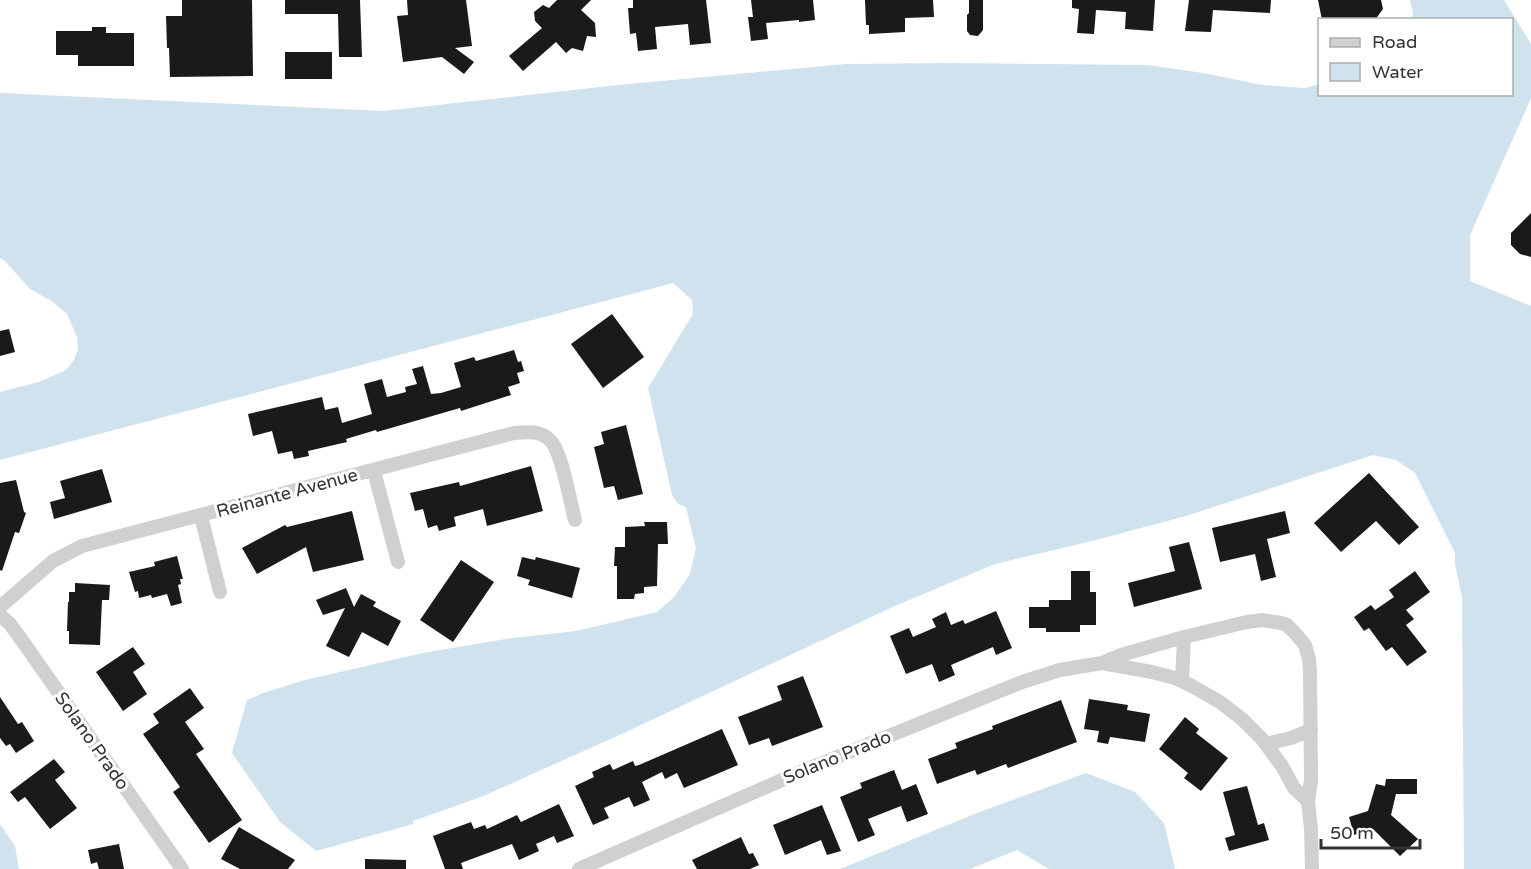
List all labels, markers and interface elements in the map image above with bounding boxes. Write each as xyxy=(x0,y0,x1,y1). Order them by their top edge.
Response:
legend xyxy=(1318,18,1513,96)
text: Road xyxy=(1372,31,1417,53)
text: Water xyxy=(1372,61,1423,83)
street label: Reinante Avenue xyxy=(214,464,360,522)
street label: Solano Prado xyxy=(50,688,134,794)
street label: Solano Prado xyxy=(780,725,894,789)
scale bar xyxy=(1321,812,1420,850)
text: 50 m xyxy=(1330,822,1374,844)

